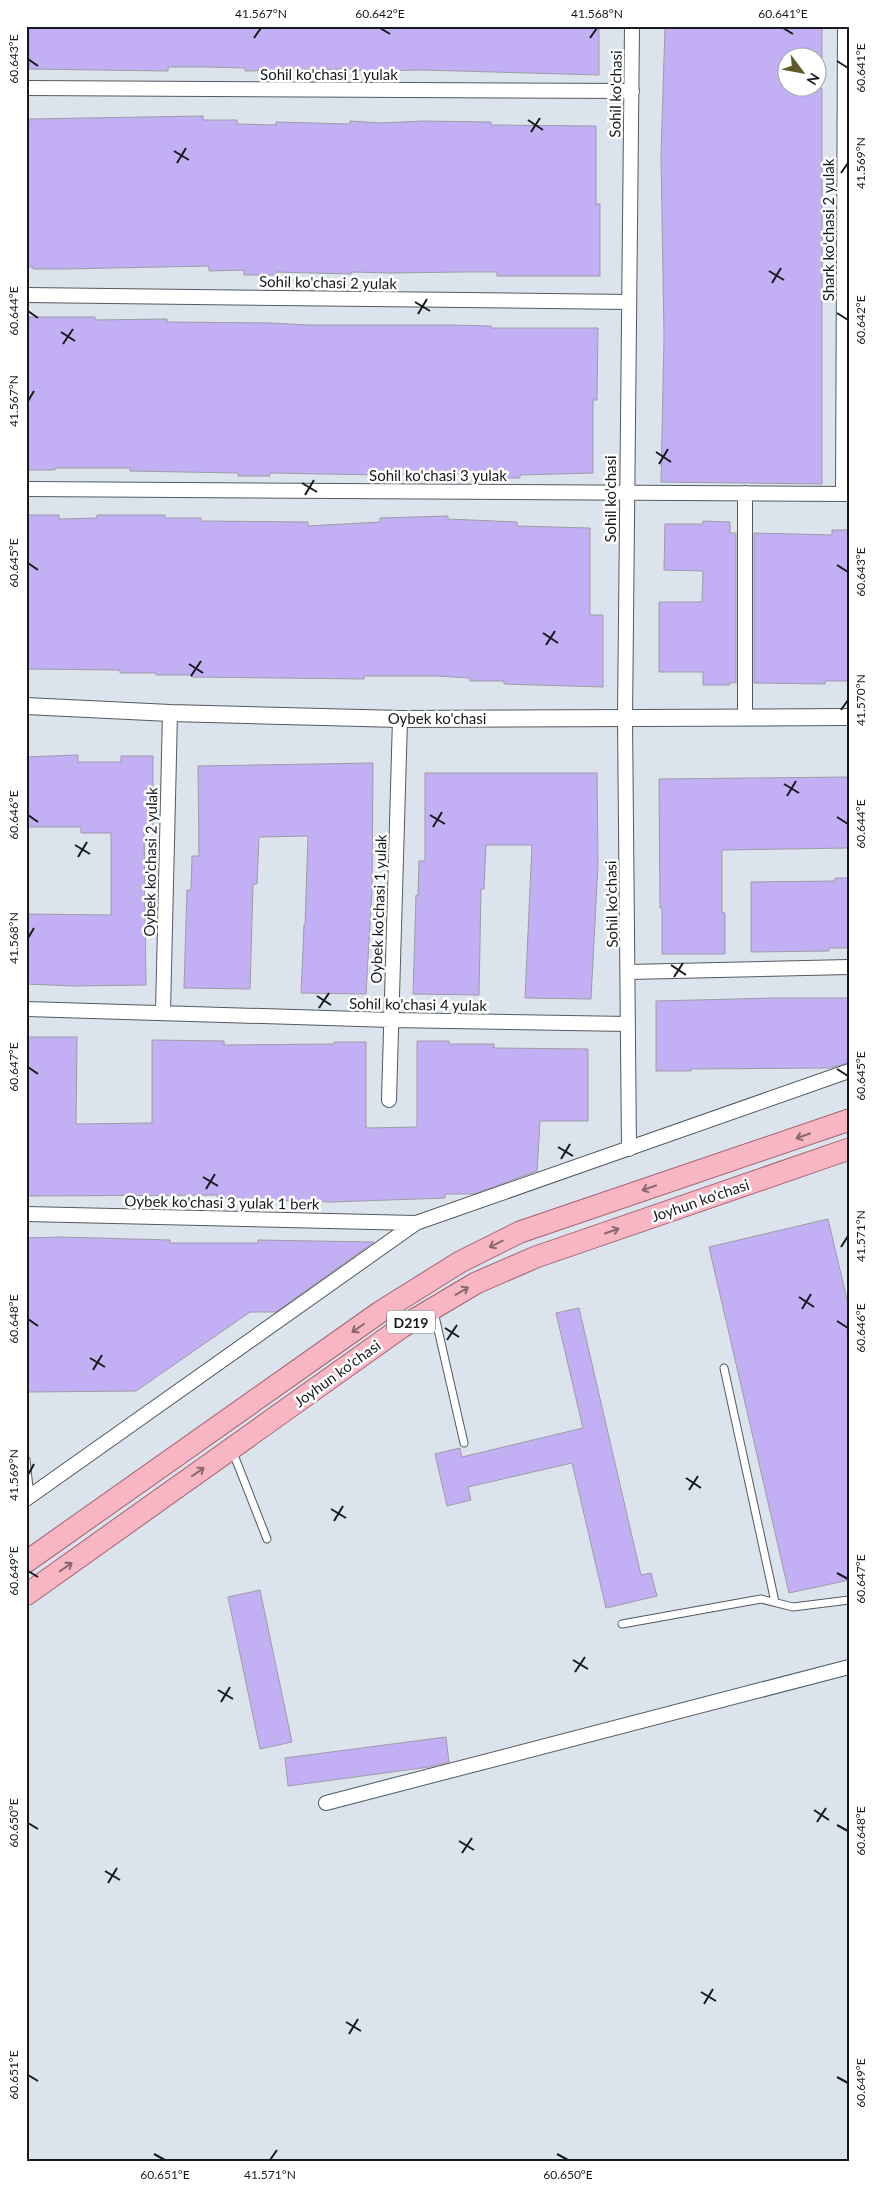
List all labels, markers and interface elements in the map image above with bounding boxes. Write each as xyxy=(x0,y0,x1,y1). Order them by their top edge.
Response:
text: 41.567°N xyxy=(235,6,287,21)
text: 60.642°E xyxy=(355,6,405,21)
text: 41.568°N xyxy=(571,6,623,21)
text: 60.641°E xyxy=(758,6,808,21)
text: 60.643°E xyxy=(6,34,21,84)
text: 60.641°E xyxy=(853,43,868,93)
north arrow xyxy=(778,48,828,98)
street label: Sohil ko'chasi xyxy=(605,50,625,138)
street label: Sohil ko'chasi 1 yulak xyxy=(260,65,398,83)
text: N xyxy=(803,70,824,88)
text: 41.569°N xyxy=(853,137,868,189)
street label: Shark ko'chasi 2 yulak xyxy=(819,158,837,301)
street label: Sohil ko'chasi 2 yulak xyxy=(259,272,397,292)
text: 60.644°E xyxy=(6,286,21,336)
text: 60.642°E xyxy=(853,295,868,345)
text: 41.567°N xyxy=(6,375,21,427)
street label: Sohil ko'chasi xyxy=(601,455,619,543)
street label: Sohil ko'chasi 3 yulak xyxy=(369,466,507,484)
text: 60.645°E xyxy=(6,538,21,588)
text: 60.643°E xyxy=(853,547,868,597)
text: 41.570°N xyxy=(853,674,868,726)
street label: Oybek ko'chasi xyxy=(388,709,486,727)
street label: Oybek ko'chasi 2 yulak xyxy=(140,787,160,937)
text: 60.646°E xyxy=(6,790,21,840)
text: 60.644°E xyxy=(853,799,868,849)
street label: Oybek ko'chasi 1 yulak xyxy=(366,834,390,984)
street label: Sohil ko'chasi xyxy=(601,860,621,948)
text: 41.568°N xyxy=(6,912,21,964)
street label: Sohil ko'chasi 4 yulak xyxy=(349,994,487,1014)
text: 60.647°E xyxy=(6,1042,21,1092)
text: 60.645°E xyxy=(853,1051,868,1101)
one-way arrow xyxy=(795,1132,811,1141)
street label: Joyhun ko'chasi xyxy=(649,1175,751,1225)
one-way arrow xyxy=(642,1184,657,1193)
street label: Oybek ko'chasi 3 yulak 1 berk xyxy=(124,1191,320,1213)
text: 41.571°N xyxy=(853,1210,868,1262)
one-way arrow xyxy=(604,1225,620,1235)
one-way arrow xyxy=(489,1239,504,1249)
one-way arrow xyxy=(454,1286,468,1296)
text: 60.648°E xyxy=(6,1294,21,1344)
text: 60.646°E xyxy=(853,1303,868,1353)
road number: D219 xyxy=(387,1310,435,1334)
one-way arrow xyxy=(351,1323,365,1333)
street label: Joyhun ko'chasi xyxy=(290,1336,384,1410)
text: 41.569°N xyxy=(6,1449,21,1501)
one-way arrow xyxy=(191,1467,204,1478)
text: 60.649°E xyxy=(6,1546,21,1596)
text: 60.647°E xyxy=(853,1554,868,1604)
one-way arrow xyxy=(59,1562,73,1572)
text: 60.650°E xyxy=(6,1798,21,1848)
text: 60.648°E xyxy=(853,1806,868,1856)
text: 60.651°E xyxy=(6,2050,21,2100)
text: 60.649°E xyxy=(853,2058,868,2108)
text: 60.651°E xyxy=(140,2167,190,2182)
text: 41.571°N xyxy=(244,2167,296,2182)
text: 60.650°E xyxy=(543,2167,593,2182)

